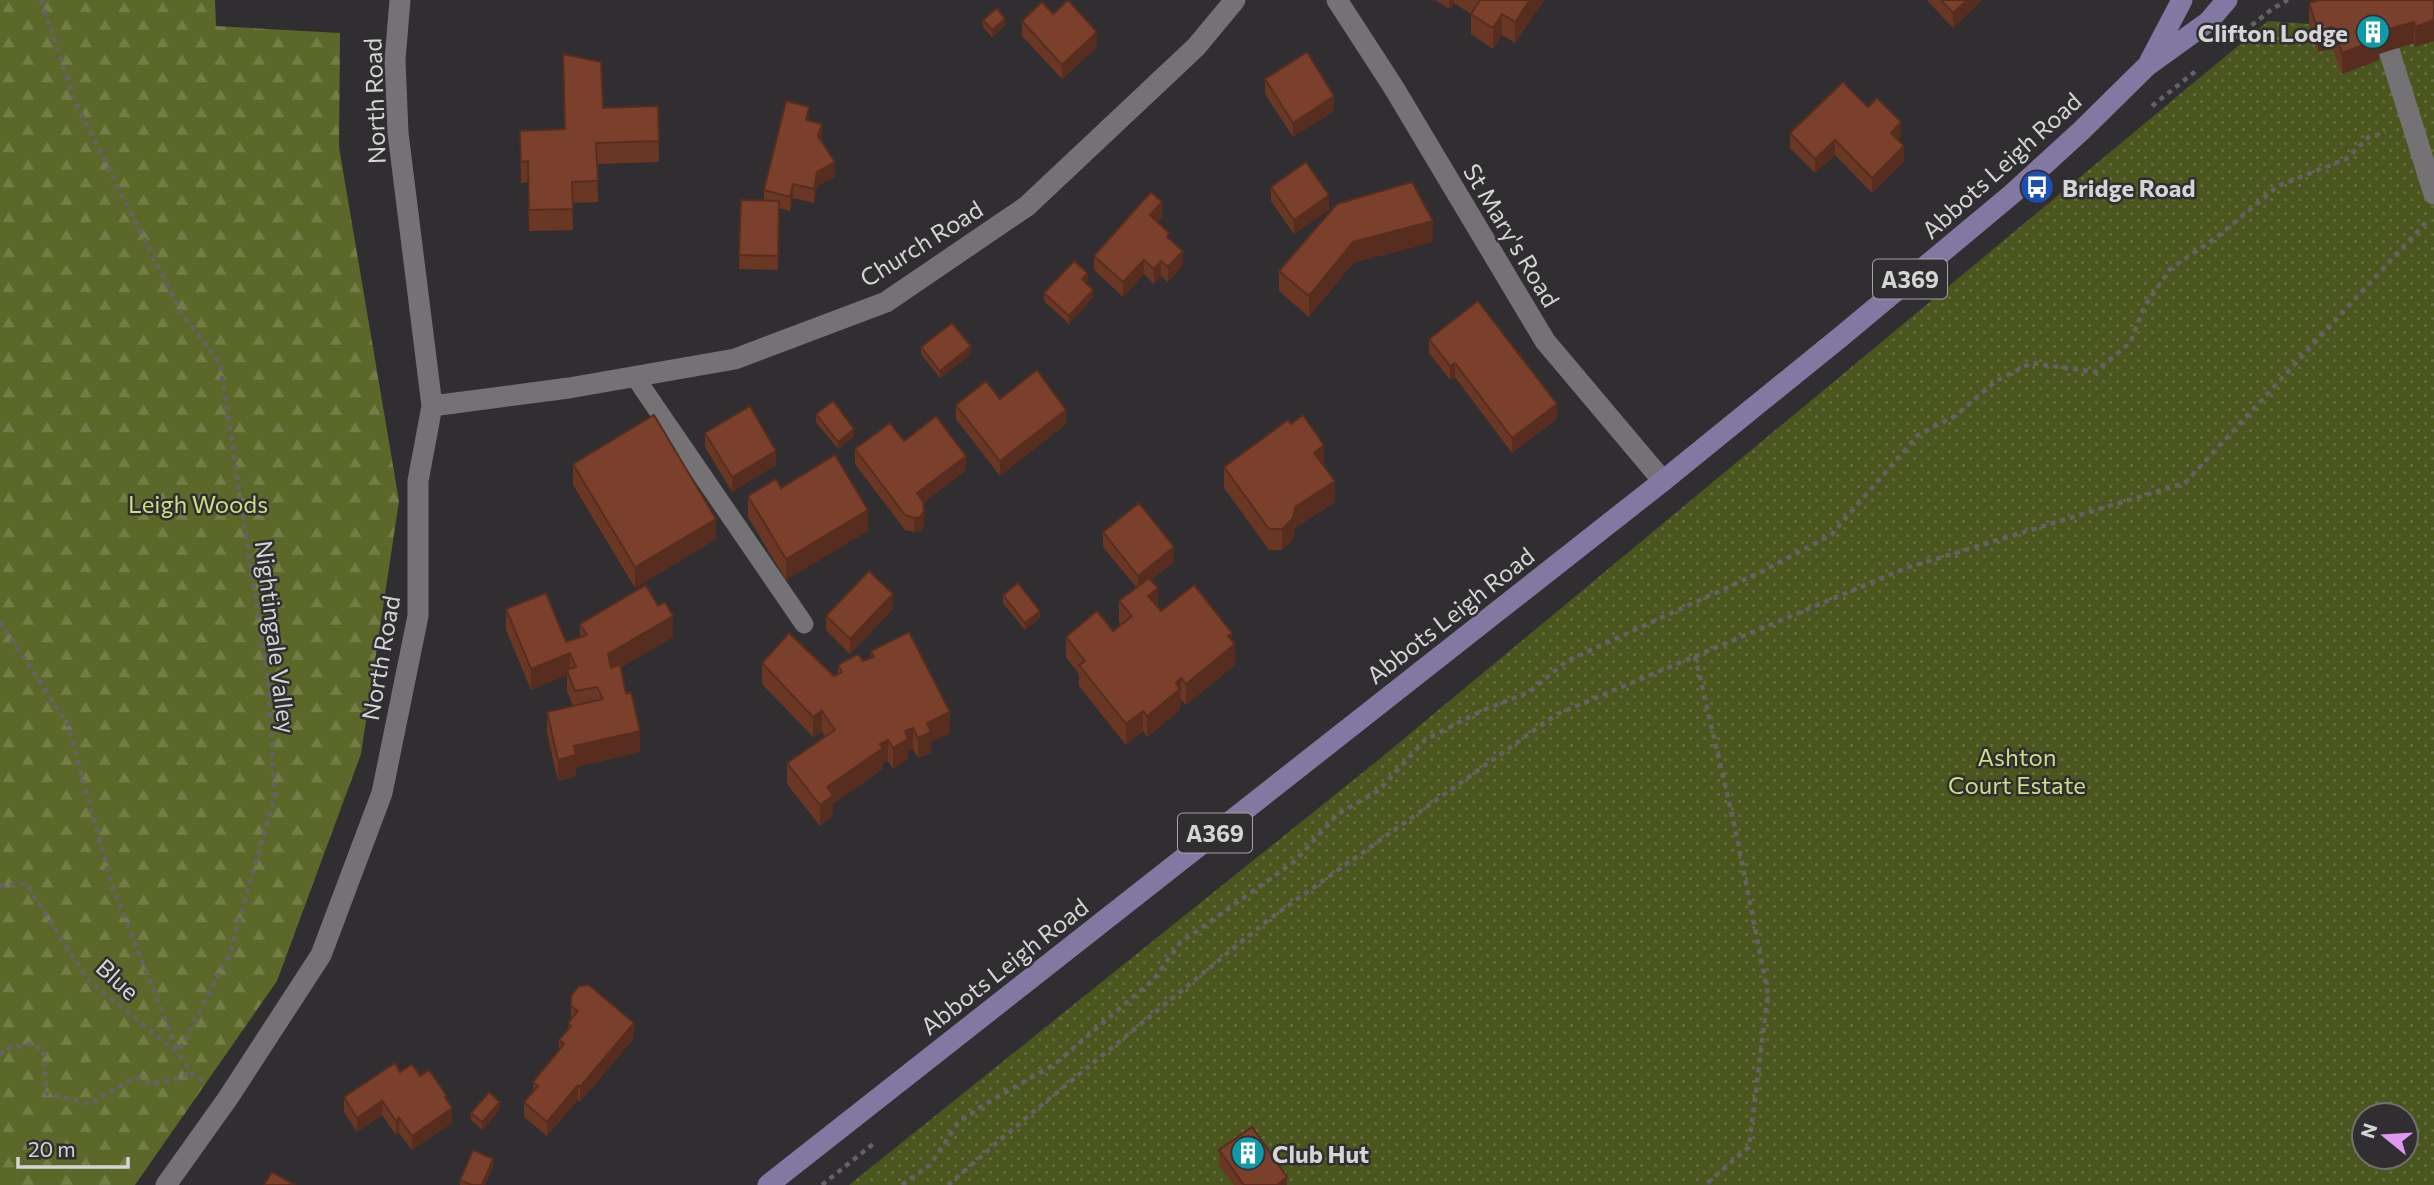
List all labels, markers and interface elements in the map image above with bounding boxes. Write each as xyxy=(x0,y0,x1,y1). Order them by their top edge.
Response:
building icon: Clifton Lodge xyxy=(2354,13,2392,51)
place label: Clifton Lodge xyxy=(2198,18,2348,47)
street label: North Road xyxy=(357,37,391,165)
street label: Abbots Leigh Road xyxy=(1915,86,2087,244)
street label: St Mary's Road xyxy=(1458,158,1566,312)
bus stop icon: Bridge Road xyxy=(2018,168,2056,206)
place label: Bridge Road xyxy=(2062,173,2195,202)
street label: Church Road xyxy=(854,194,988,292)
road number: A369 xyxy=(1873,260,1947,298)
park label: Leigh Woods xyxy=(128,489,268,518)
street label: Nightingale Valley xyxy=(250,539,302,735)
street label: Abbots Leigh Road xyxy=(1361,541,1539,689)
street label: North Road xyxy=(355,593,405,723)
park label: Ashton Court Estate xyxy=(1948,742,2086,799)
road number: A369 xyxy=(1178,814,1252,852)
street label: Abbots Leigh Road xyxy=(915,892,1093,1040)
street label: Blue xyxy=(91,952,145,1006)
north arrow xyxy=(2350,1101,2420,1171)
text: N xyxy=(2355,1120,2381,1141)
scale bar xyxy=(18,1126,128,1170)
building icon: Club Hut xyxy=(1229,1134,1267,1172)
text: 20 m xyxy=(28,1136,76,1161)
place label: Club Hut xyxy=(1272,1139,1369,1168)

